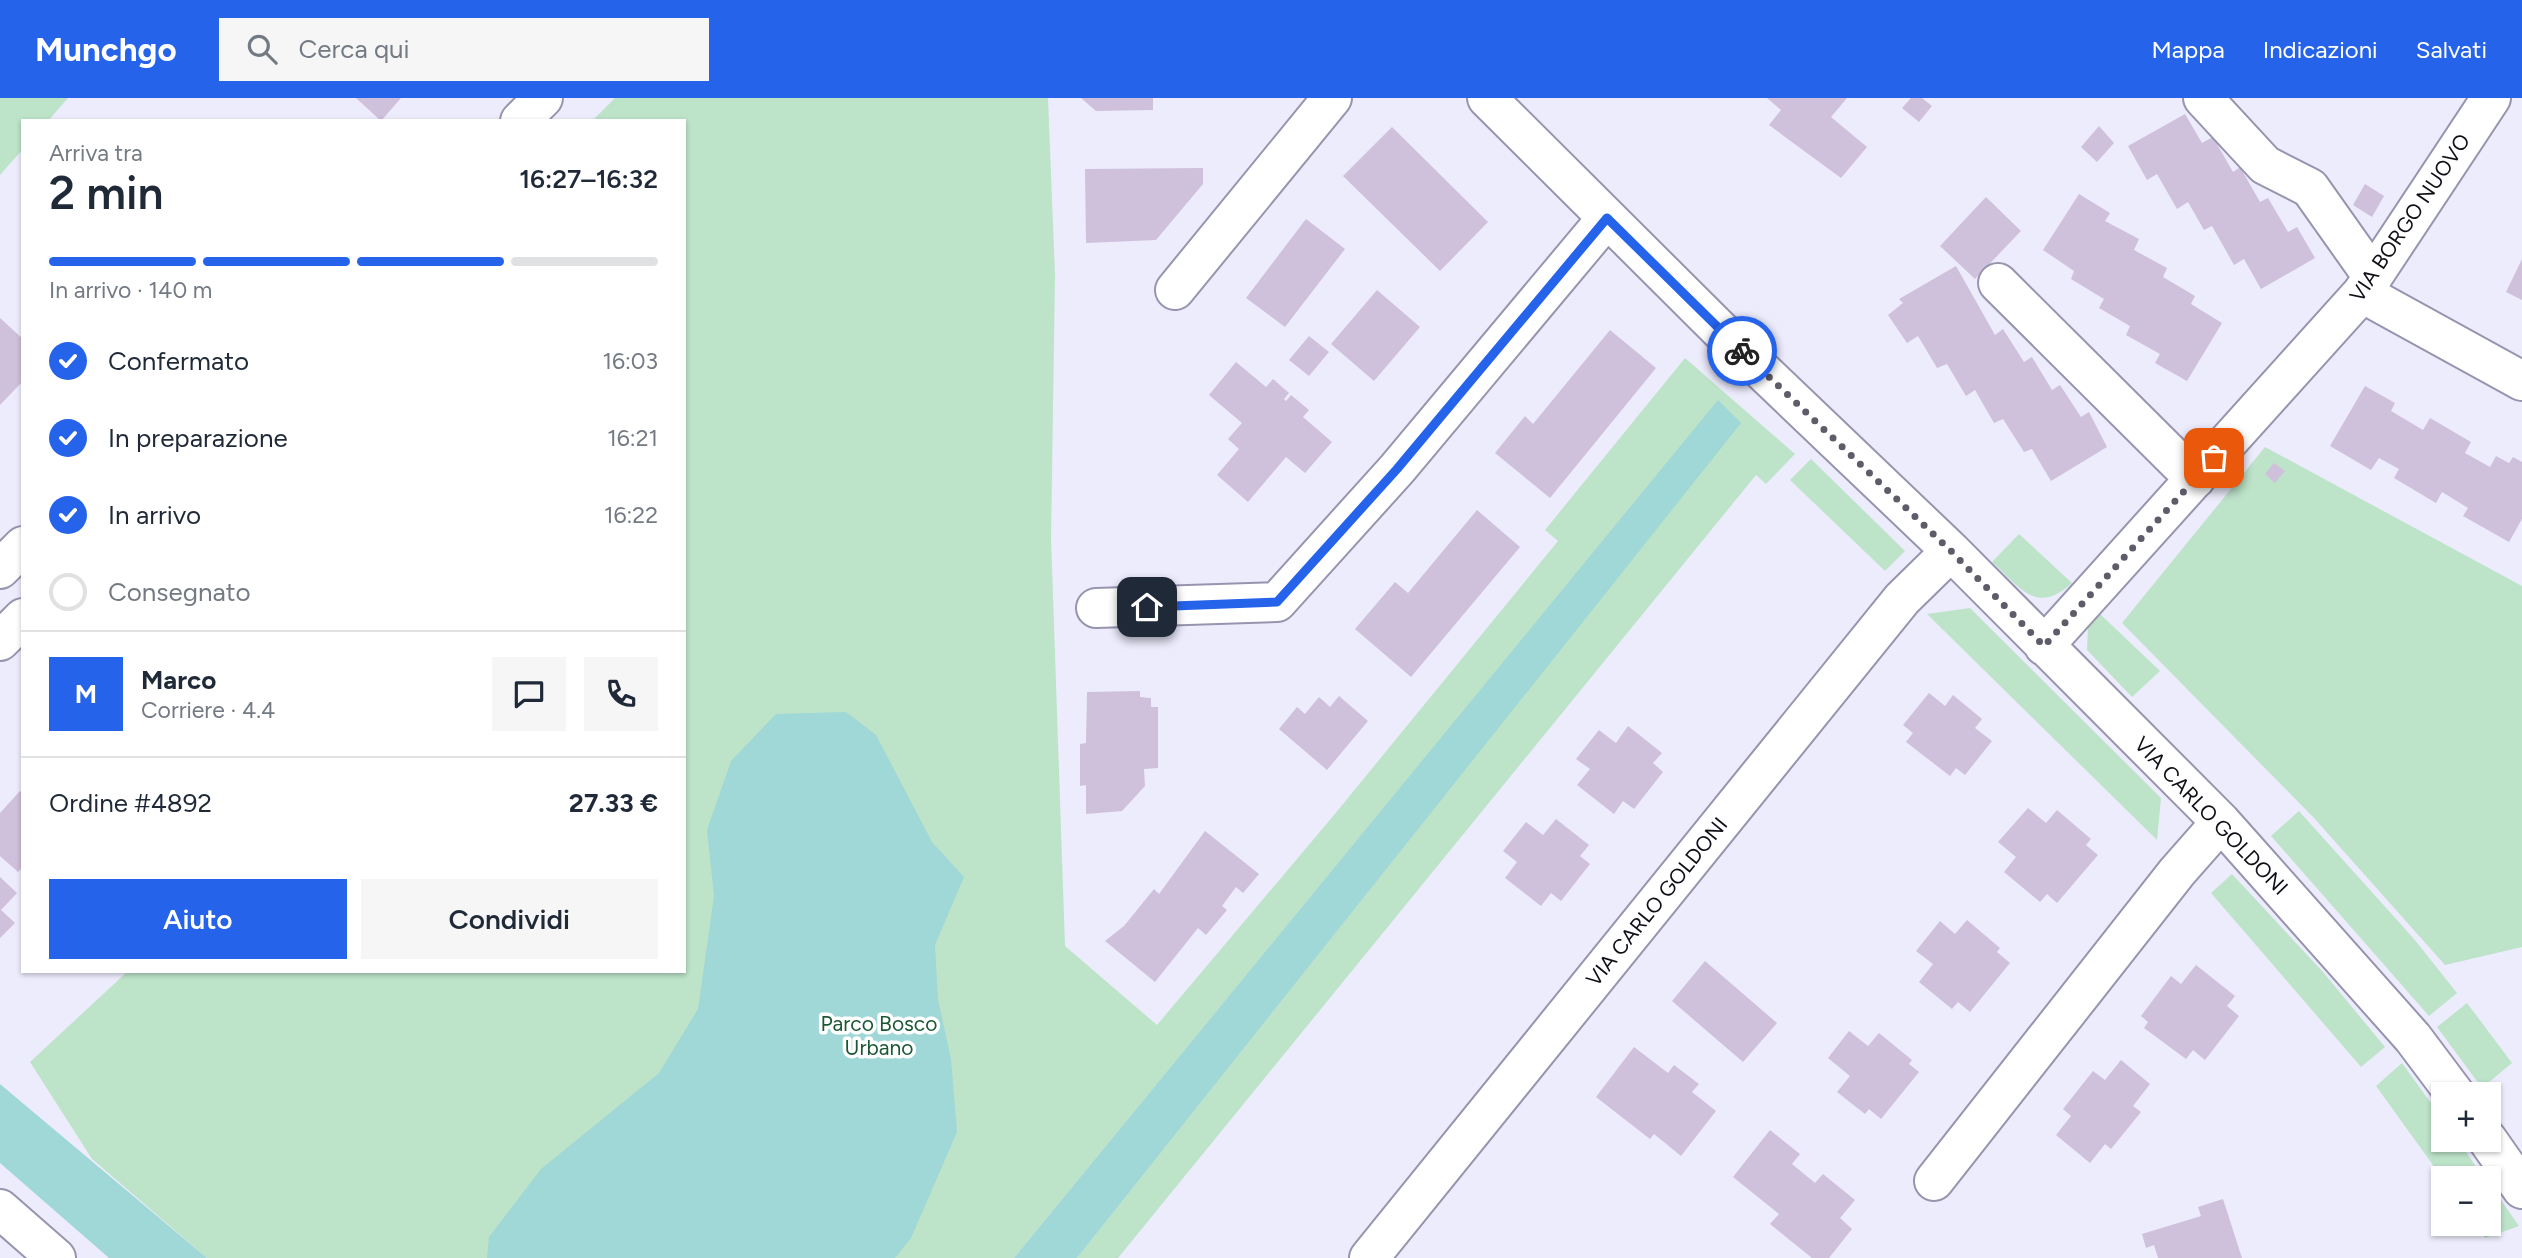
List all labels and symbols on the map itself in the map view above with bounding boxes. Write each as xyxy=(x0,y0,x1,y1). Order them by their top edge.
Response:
street label: VIA BORGO NUOVO xyxy=(2344,129,2475,307)
courier xyxy=(1707,316,1777,386)
pin xyxy=(2184,428,2244,488)
pin xyxy=(1117,577,1177,637)
street label: VIA CARLO GOLDONI xyxy=(2129,731,2293,900)
street label: VIA CARLO GOLDONI xyxy=(1581,812,1732,991)
park label: Parco Bosco Urbano xyxy=(821,1011,937,1060)

